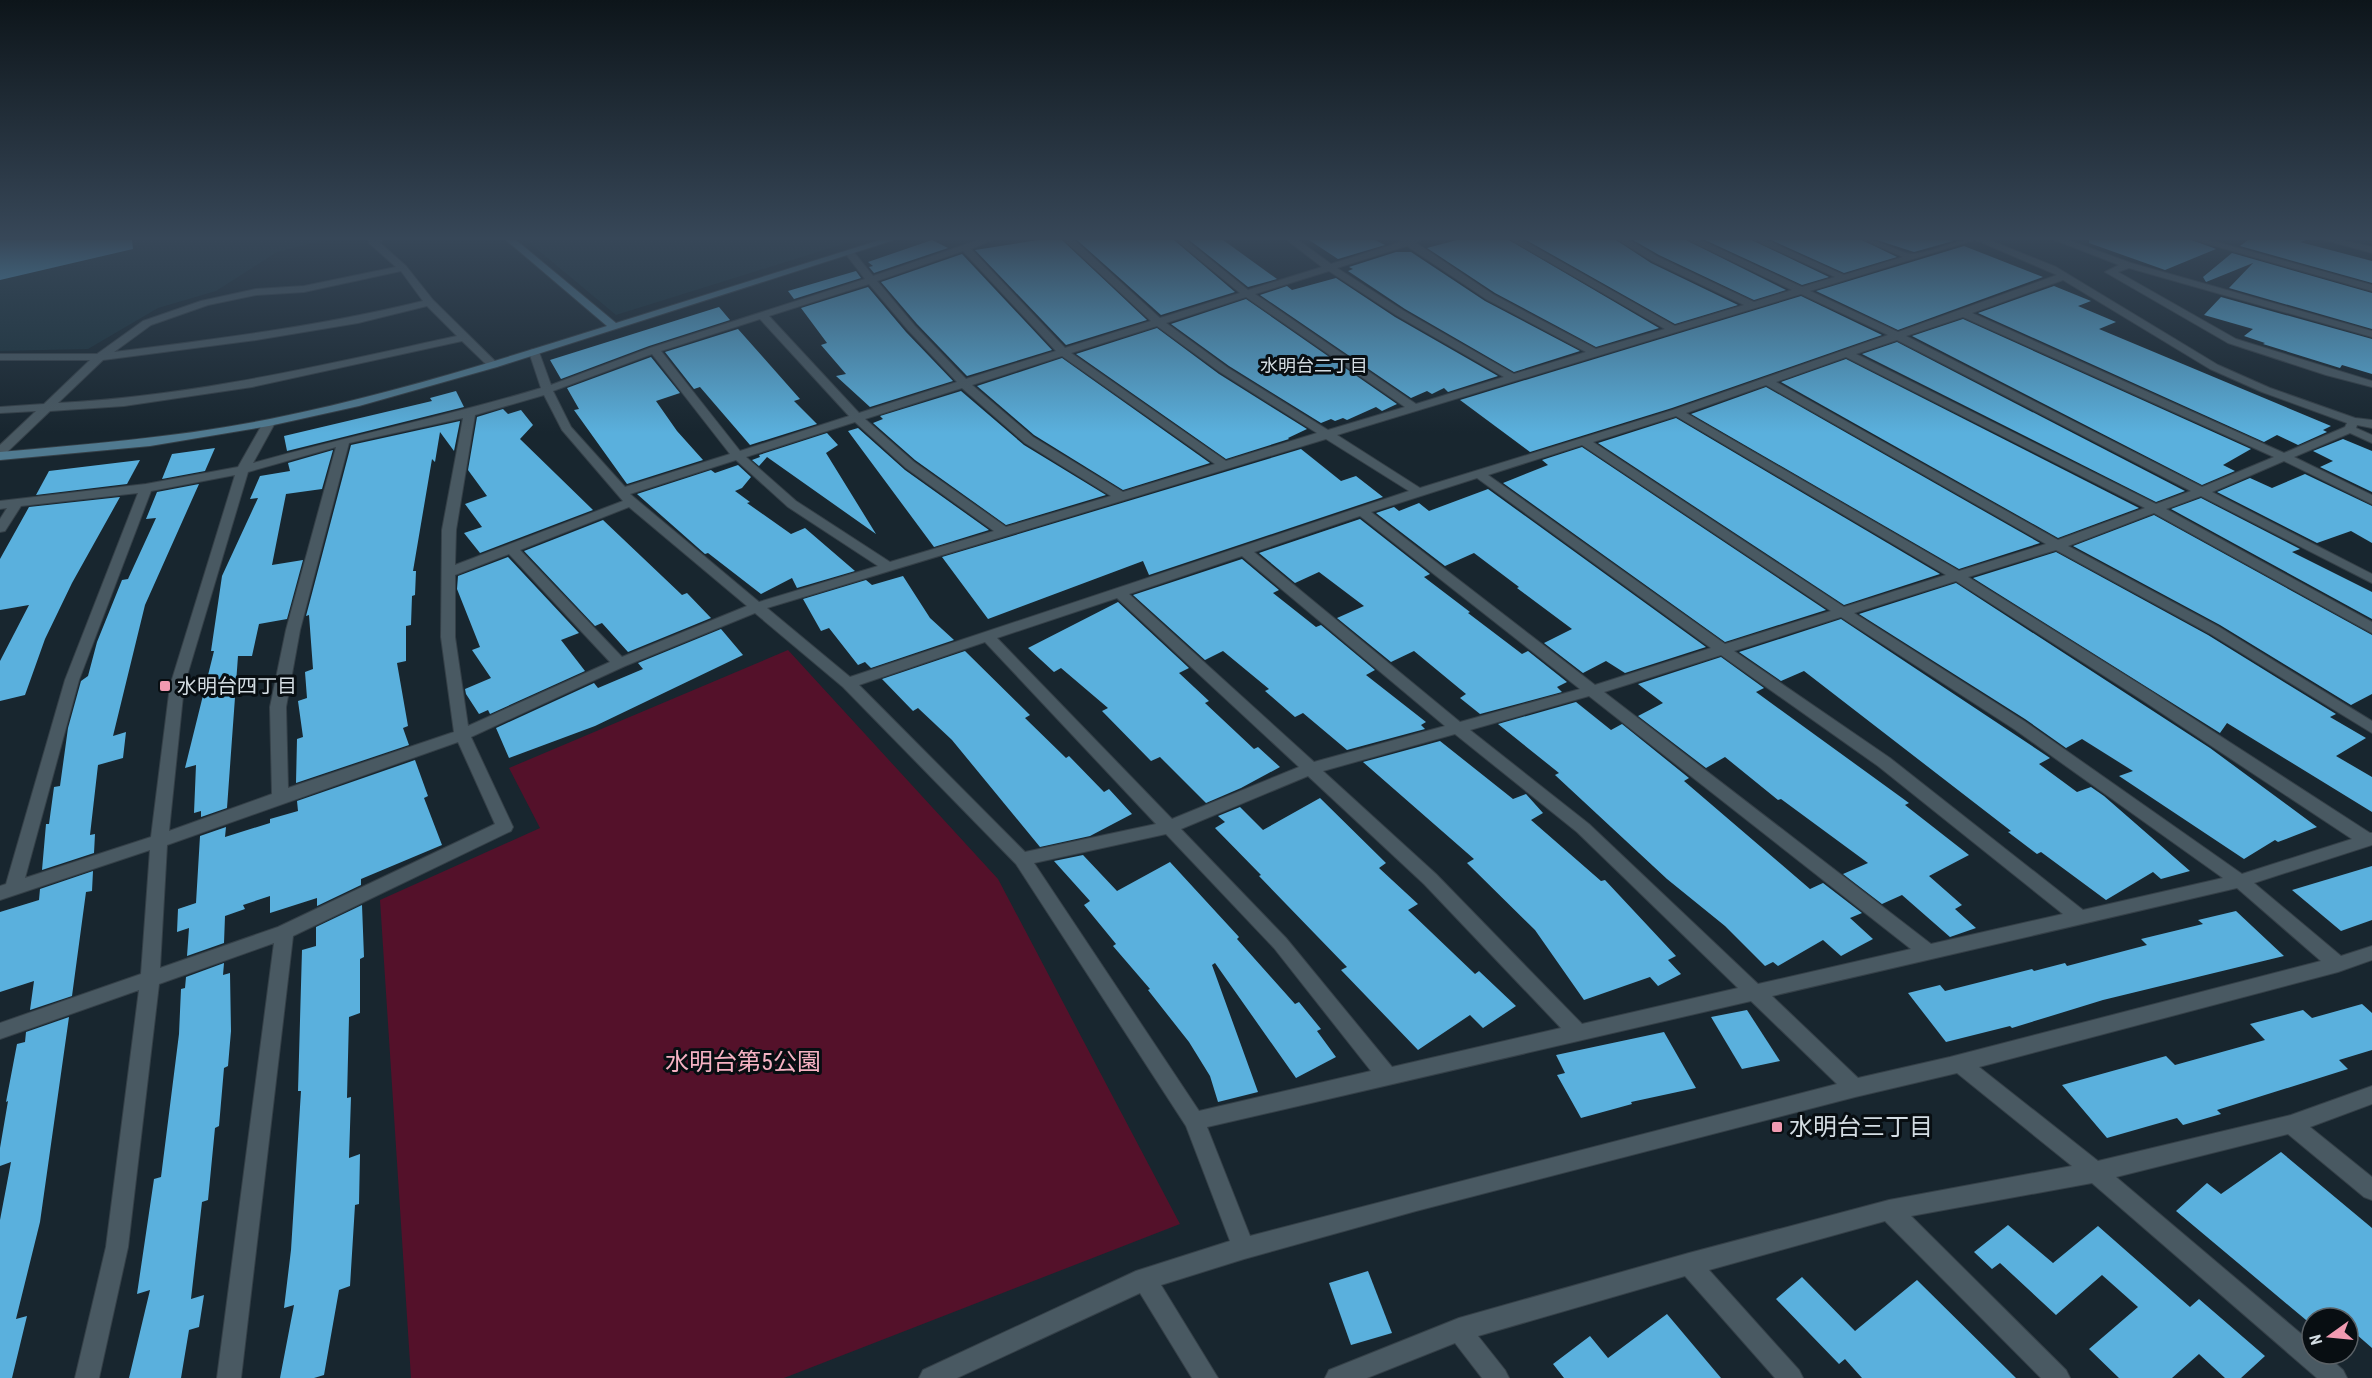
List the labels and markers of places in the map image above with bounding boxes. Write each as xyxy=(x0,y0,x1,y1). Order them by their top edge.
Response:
place label: 水明台四丁目 xyxy=(177,674,297,698)
marker: 水明台四丁目 xyxy=(158,679,172,693)
place label: 水明台三丁目 xyxy=(1789,1113,1933,1141)
marker: 水明台三丁目 xyxy=(1770,1120,1784,1134)

